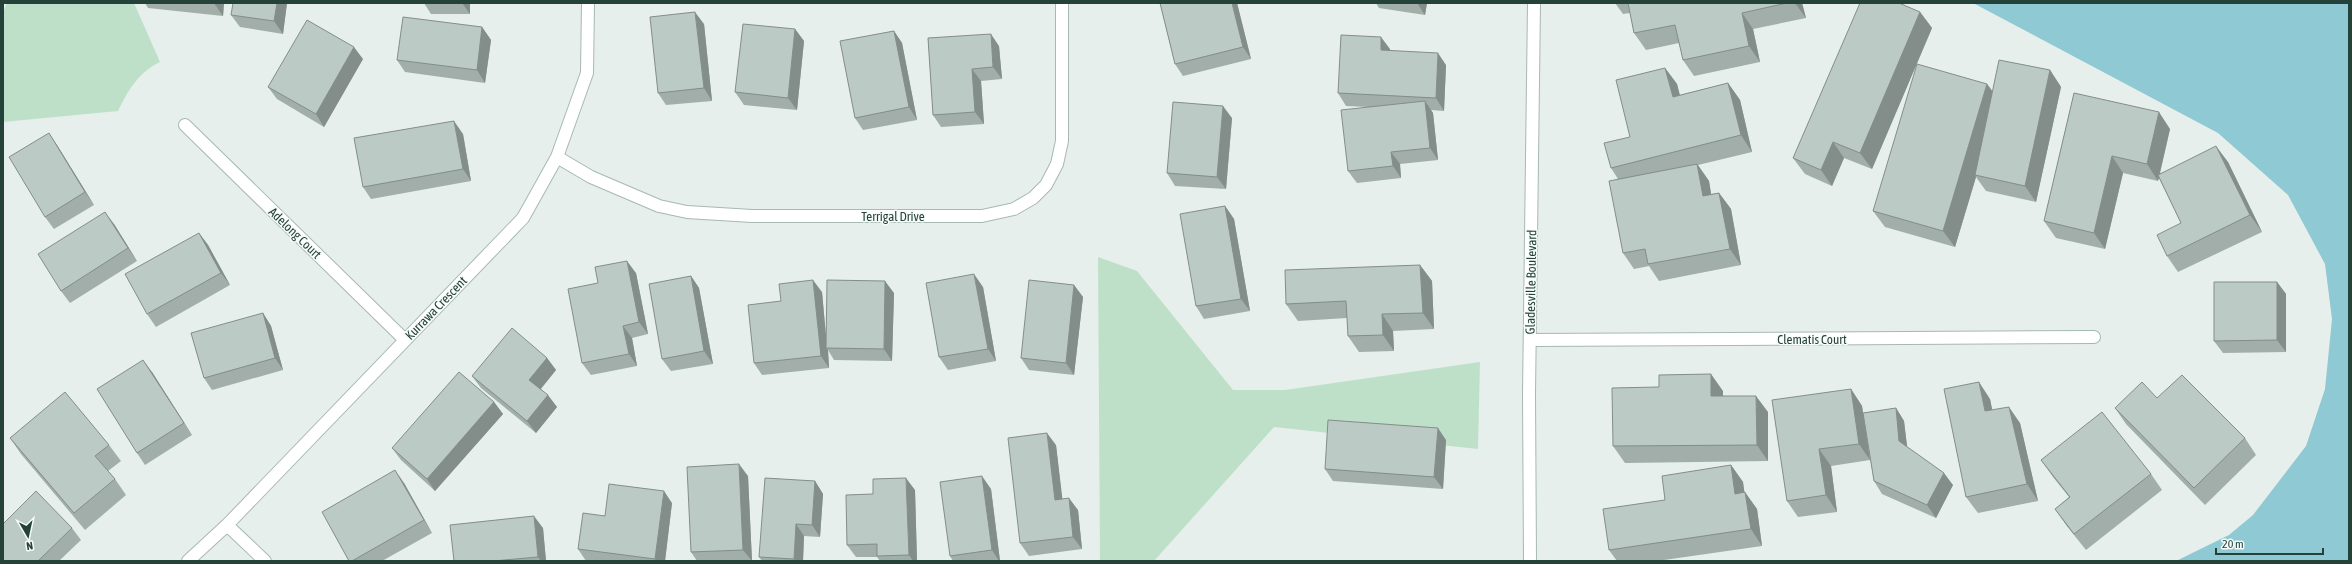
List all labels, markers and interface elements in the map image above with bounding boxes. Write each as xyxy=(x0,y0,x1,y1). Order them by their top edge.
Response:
street label: Adelong Court xyxy=(266,204,325,262)
street label: Terrigal Drive xyxy=(861,209,925,224)
street label: Gladesville Boulevard xyxy=(1523,230,1539,334)
street label: Kurrawa Crescent xyxy=(402,273,470,343)
street label: Clematis Court xyxy=(1777,332,1847,347)
north arrow xyxy=(8,516,48,556)
scale bar xyxy=(2216,530,2323,556)
text: 20 m xyxy=(2222,537,2244,551)
text: N xyxy=(25,539,34,552)

